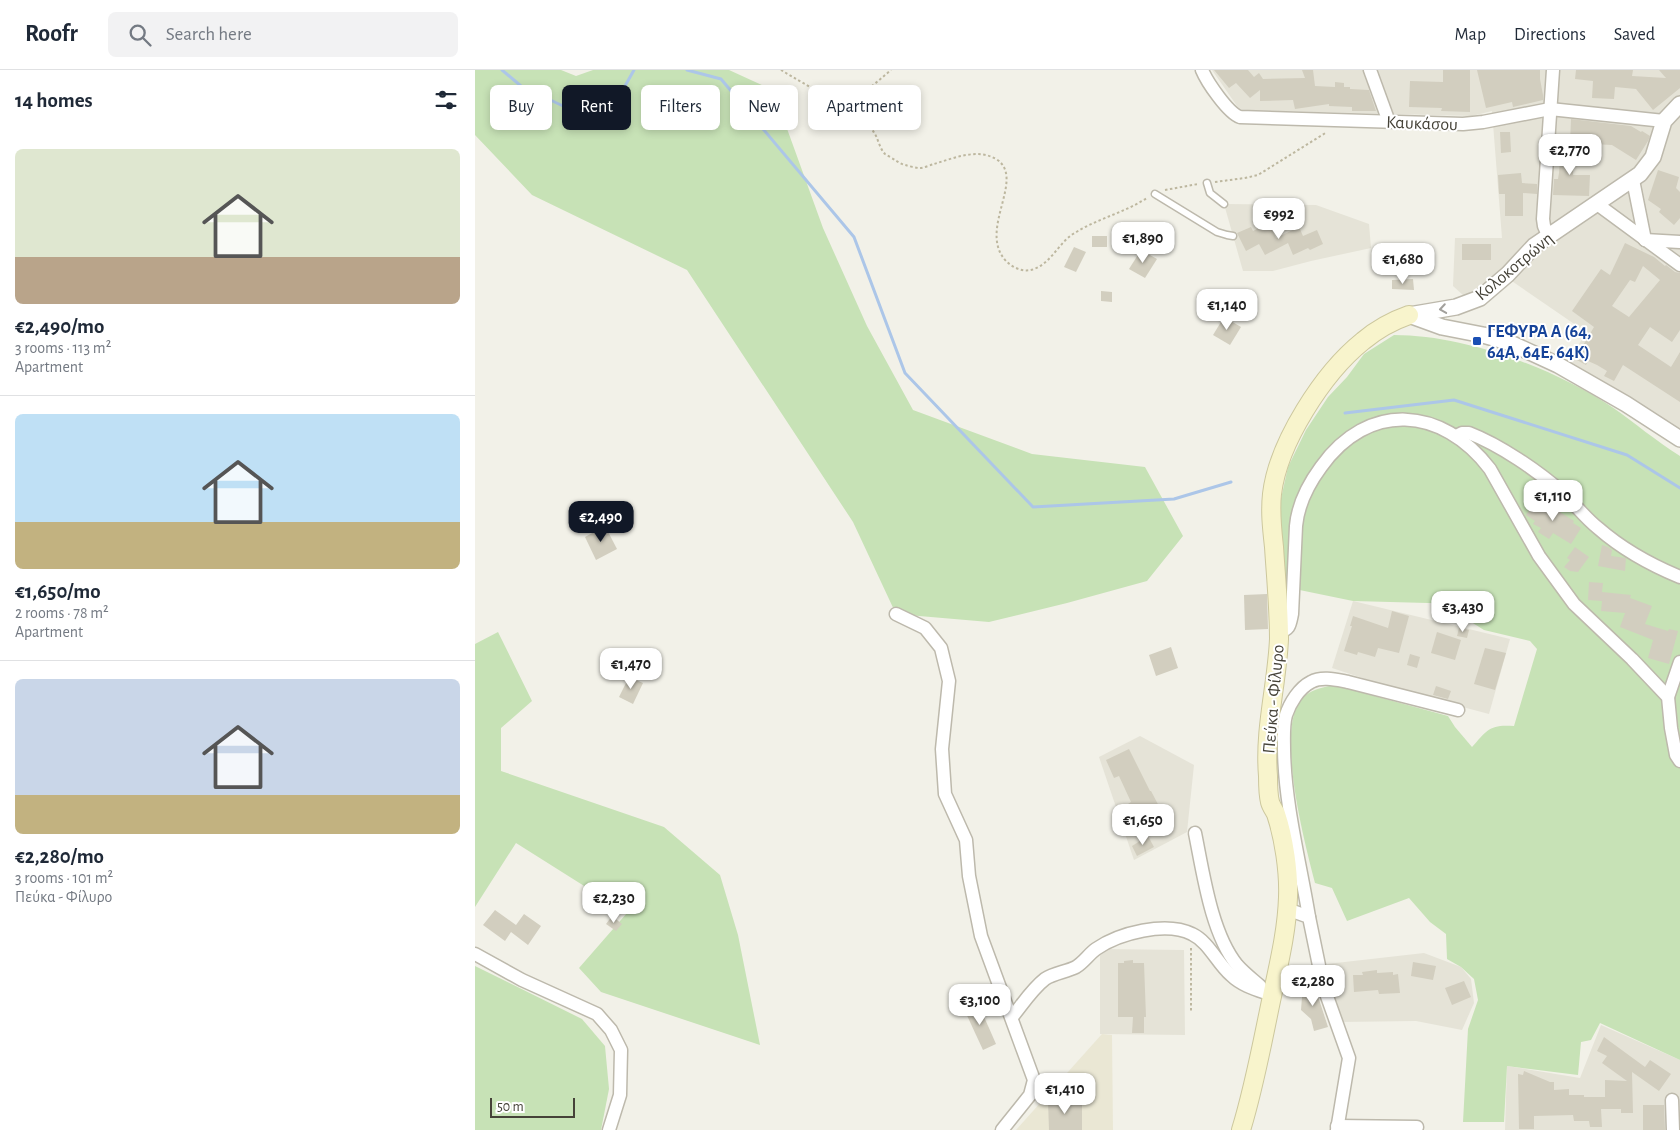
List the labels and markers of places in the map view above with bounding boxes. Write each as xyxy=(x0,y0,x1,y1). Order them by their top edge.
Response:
pin: €2,770 xyxy=(1529,134,1611,176)
pin: €992 xyxy=(1249,198,1309,240)
pin: €1,890 xyxy=(1102,222,1184,264)
pin: €1,680 xyxy=(1362,242,1444,285)
pin: €1,140 xyxy=(1186,288,1268,331)
place label: ΓΕΦΥΡΑ A (64, 64Α, 64Ε, 64Κ) xyxy=(1487,323,1591,362)
marker: ΓΕΦΥΡΑ A (64, 64Α, 64Ε, 64Κ) xyxy=(1471,335,1483,347)
pin: €1,110 xyxy=(1512,480,1594,522)
pin: €2,490 xyxy=(560,500,642,543)
pin: €3,430 xyxy=(1422,590,1504,633)
pin: €1,470 xyxy=(590,648,672,690)
pin: €1,650 xyxy=(1102,804,1184,846)
pin: €2,230 xyxy=(573,882,655,924)
pin: €2,280 xyxy=(1272,964,1354,1007)
pin: €3,100 xyxy=(939,984,1021,1026)
pin: €1,410 xyxy=(1024,1072,1106,1115)

